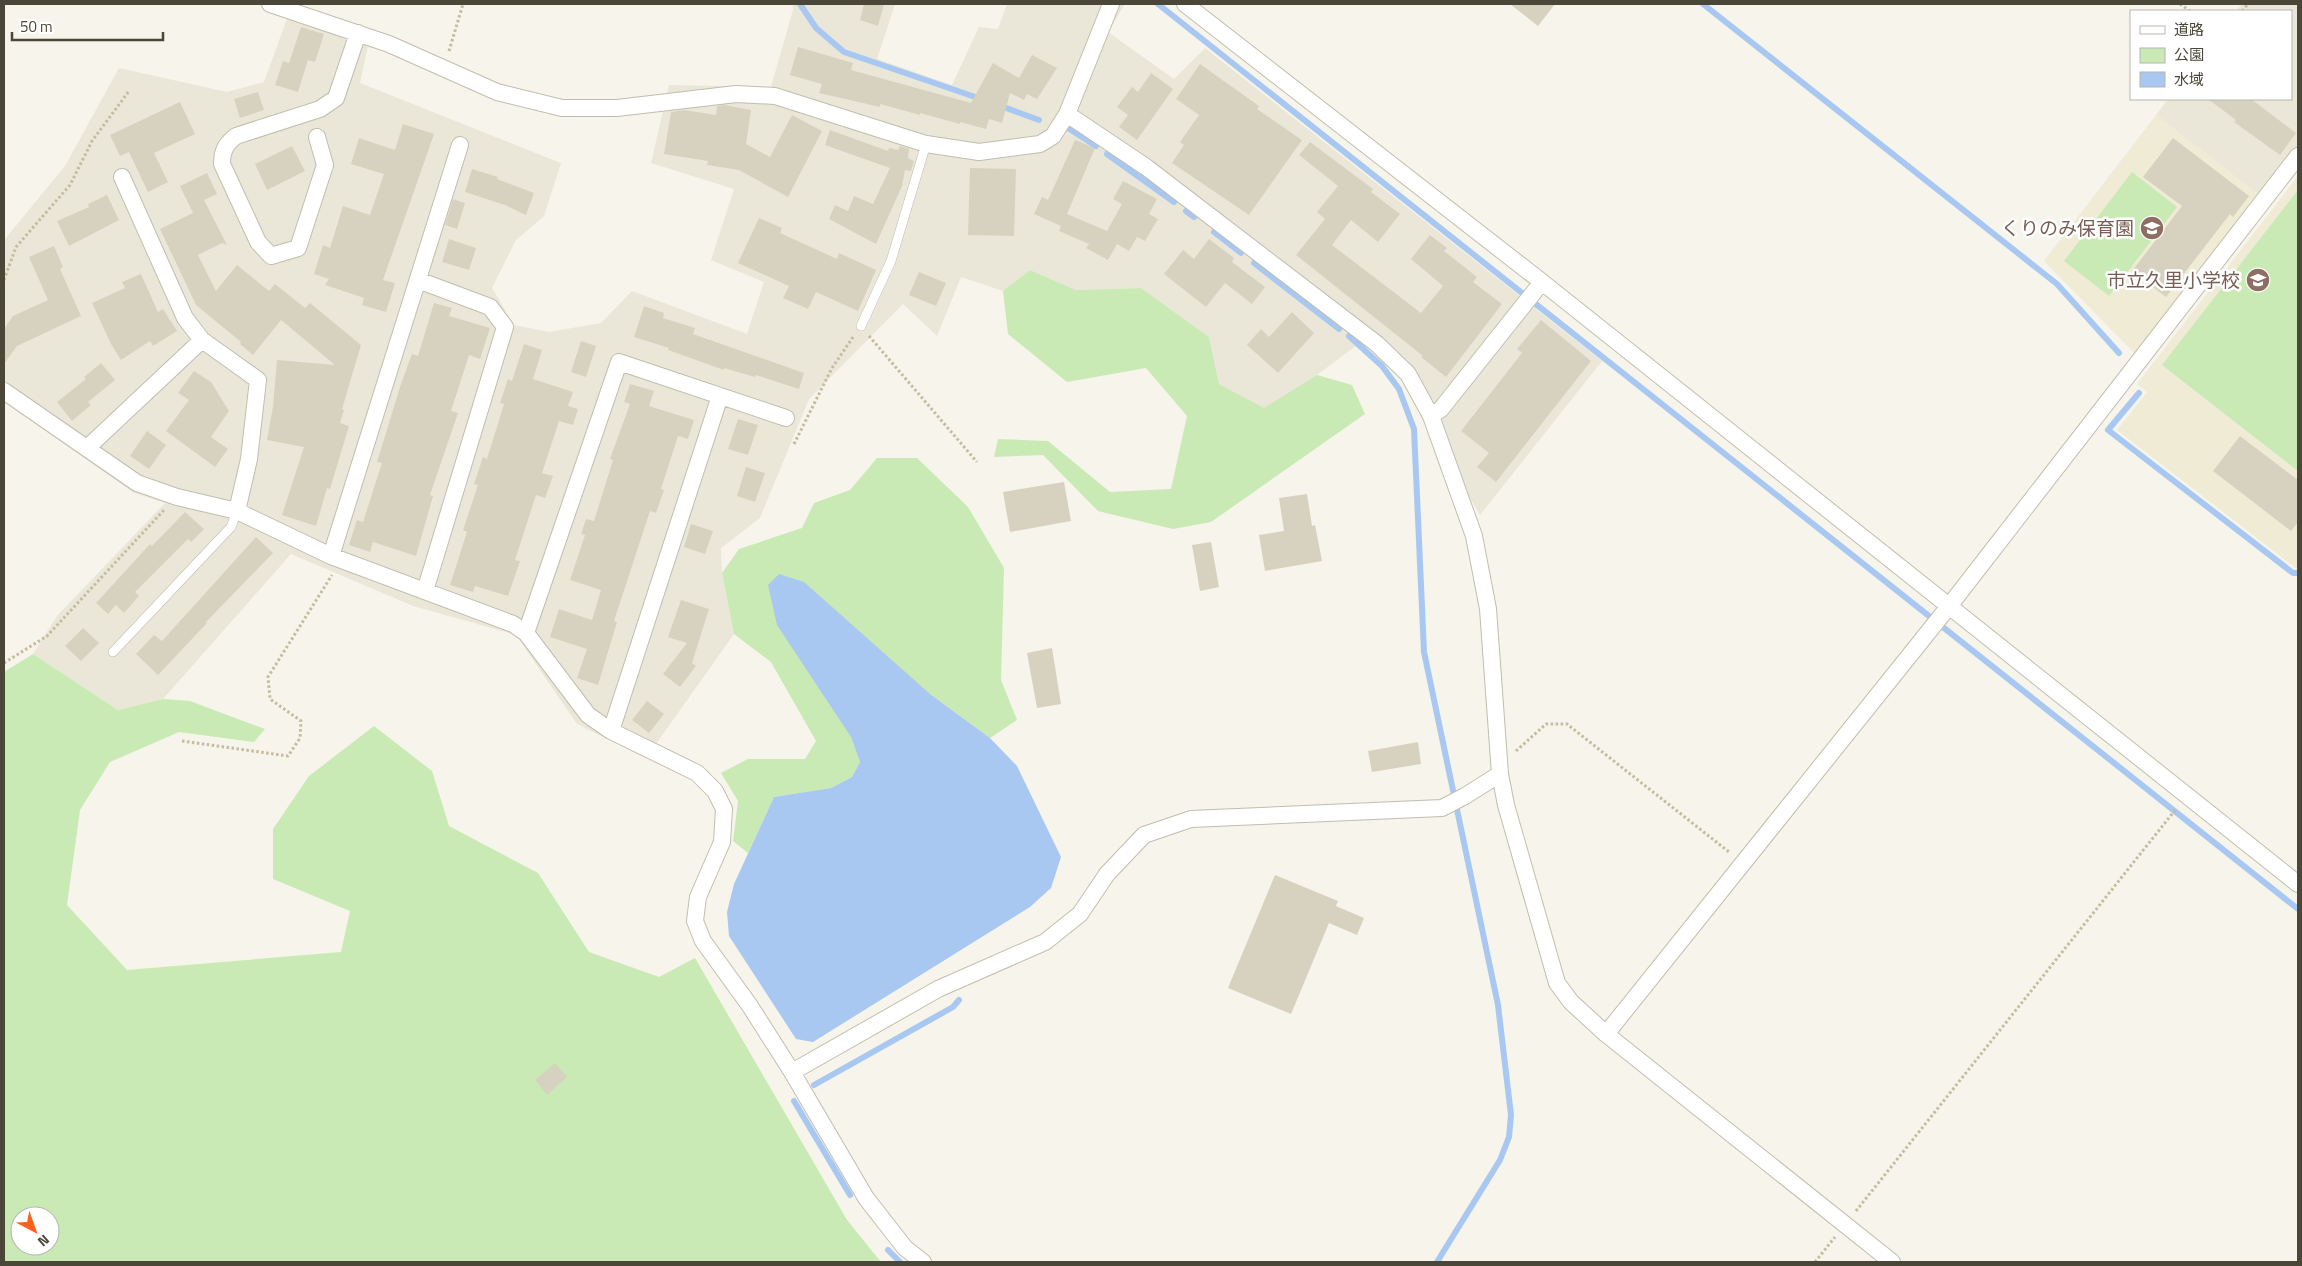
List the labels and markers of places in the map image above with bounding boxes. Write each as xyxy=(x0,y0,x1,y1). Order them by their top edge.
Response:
place label: くりのみ保育園 xyxy=(2001,213,2134,242)
school or university icon: くりのみ保育園 xyxy=(2139,215,2165,241)
place label: 市立久里小学校 xyxy=(2107,265,2240,294)
school or university icon: 市立久里小学校 xyxy=(2245,267,2271,293)

